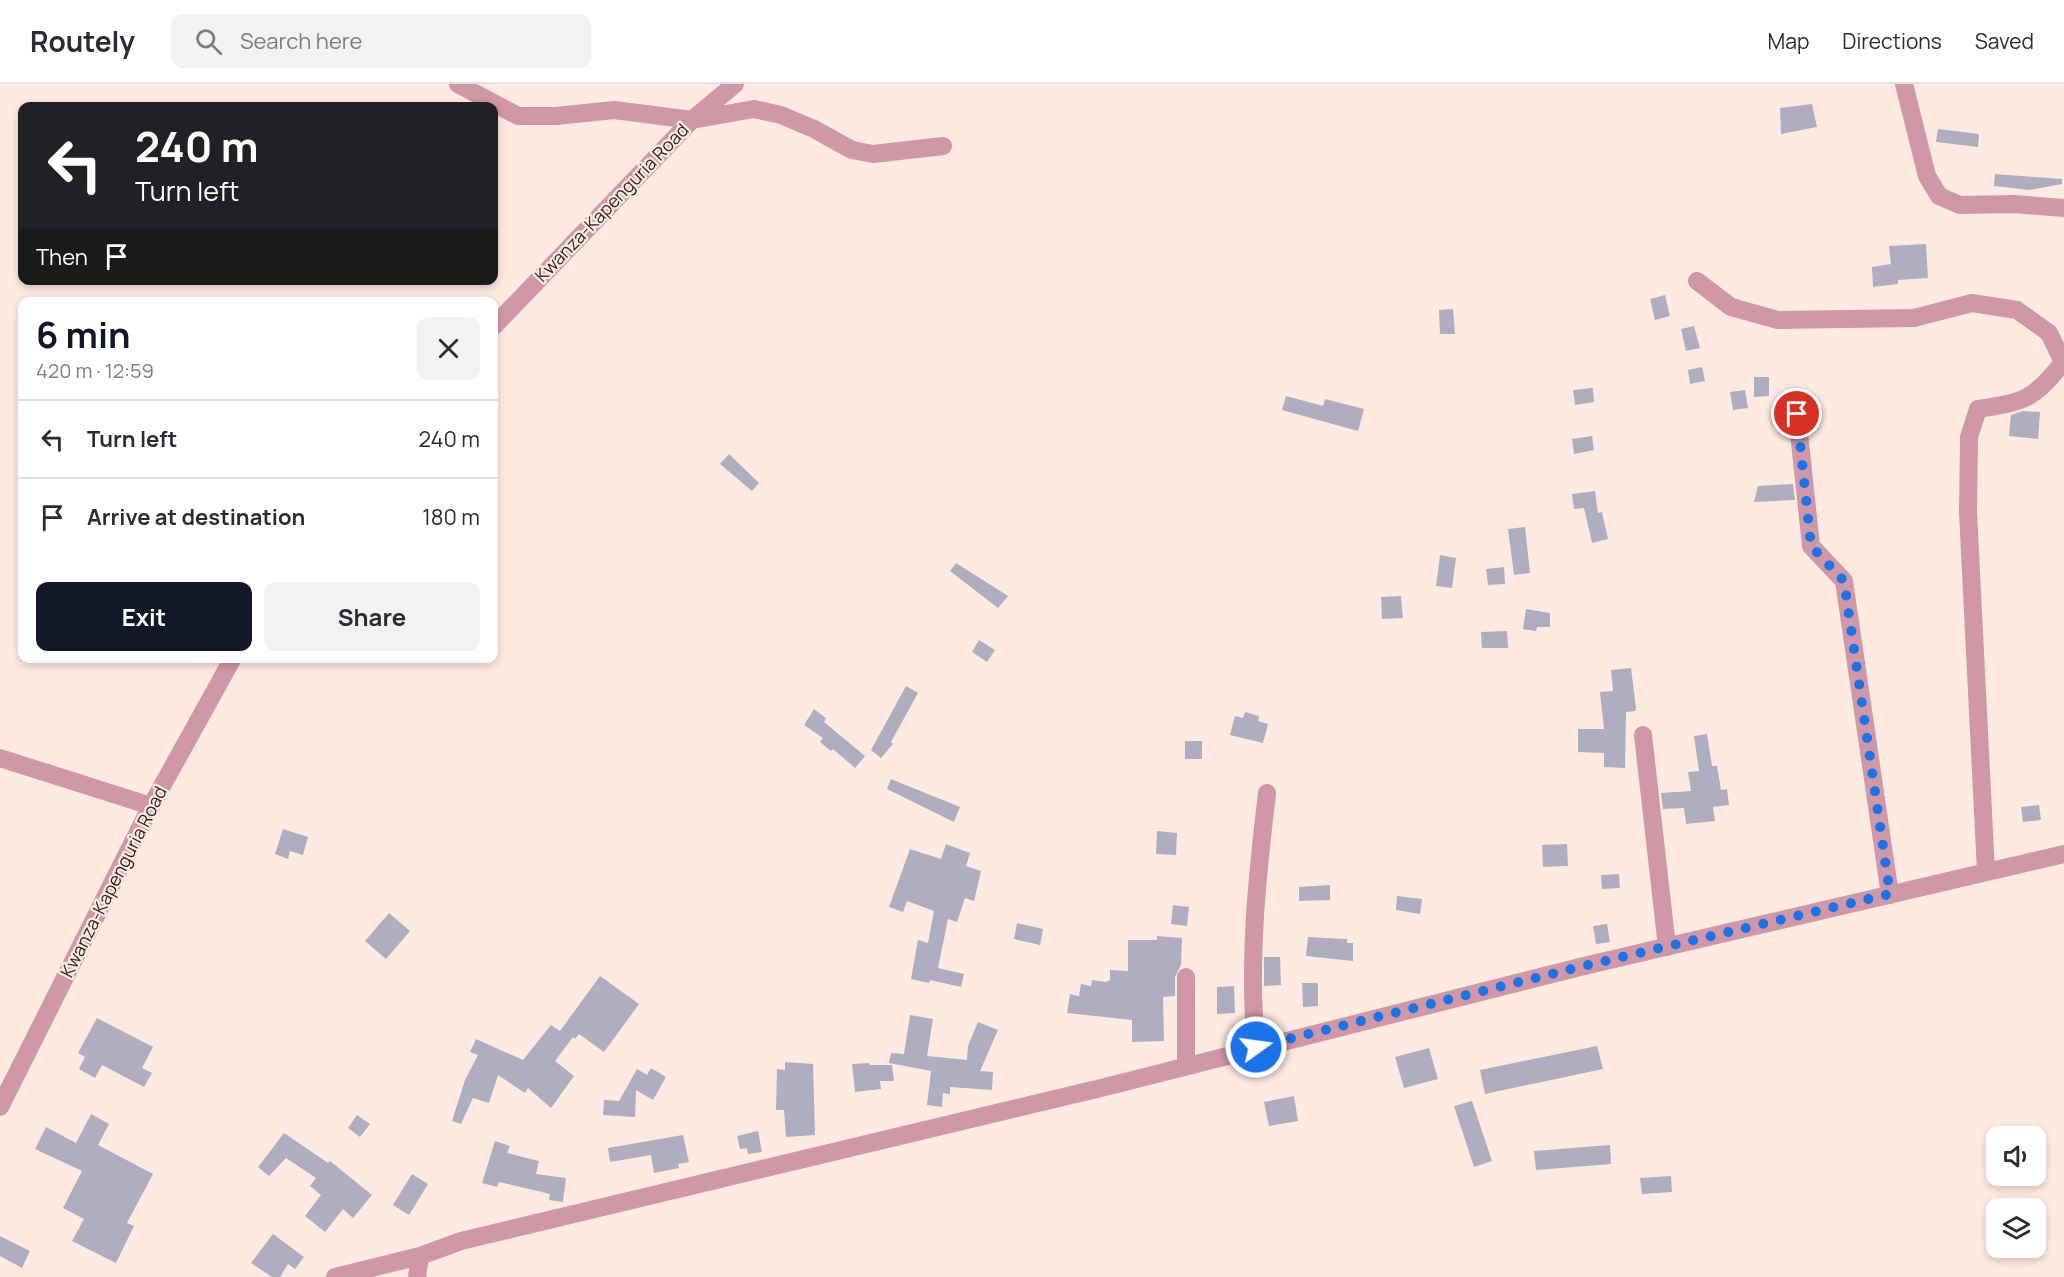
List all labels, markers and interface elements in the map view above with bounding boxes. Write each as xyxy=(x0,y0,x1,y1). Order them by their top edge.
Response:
search box xyxy=(171,14,591,68)
text: Routely xyxy=(30,22,135,60)
icon: search xyxy=(192,25,225,58)
text: Search here xyxy=(240,26,362,56)
text: Map xyxy=(1768,27,1809,55)
text: Directions xyxy=(1842,27,1942,55)
text: Saved xyxy=(1975,27,2034,55)
text: 240 m xyxy=(135,117,259,175)
street label: Kwanza-Kapenguria Road xyxy=(529,118,693,287)
icon: left xyxy=(36,126,114,204)
text: Turn left xyxy=(135,172,239,209)
icon: arrive xyxy=(100,240,133,273)
text: Then xyxy=(36,242,88,272)
text: 6 min xyxy=(36,310,131,359)
button: close xyxy=(417,317,480,380)
text: 420 m · 12:59 xyxy=(36,357,154,384)
pin xyxy=(1771,388,1822,439)
icon: arrive xyxy=(1780,397,1813,430)
icon: left xyxy=(36,423,69,456)
text: Turn left xyxy=(87,424,177,454)
text: 240 m xyxy=(418,424,480,454)
icon: arrive xyxy=(36,501,69,534)
text: Arrive at destination xyxy=(87,502,305,532)
text: 180 m xyxy=(422,502,480,532)
button: Exit xyxy=(36,582,252,651)
button: Share xyxy=(264,582,480,651)
street label: Kwanza-Kapenguria Road xyxy=(54,782,172,981)
position arrow xyxy=(1224,1015,1288,1079)
map controls xyxy=(1986,1126,2046,1258)
button: sound xyxy=(1986,1126,2046,1186)
button: layers xyxy=(1986,1198,2046,1258)

